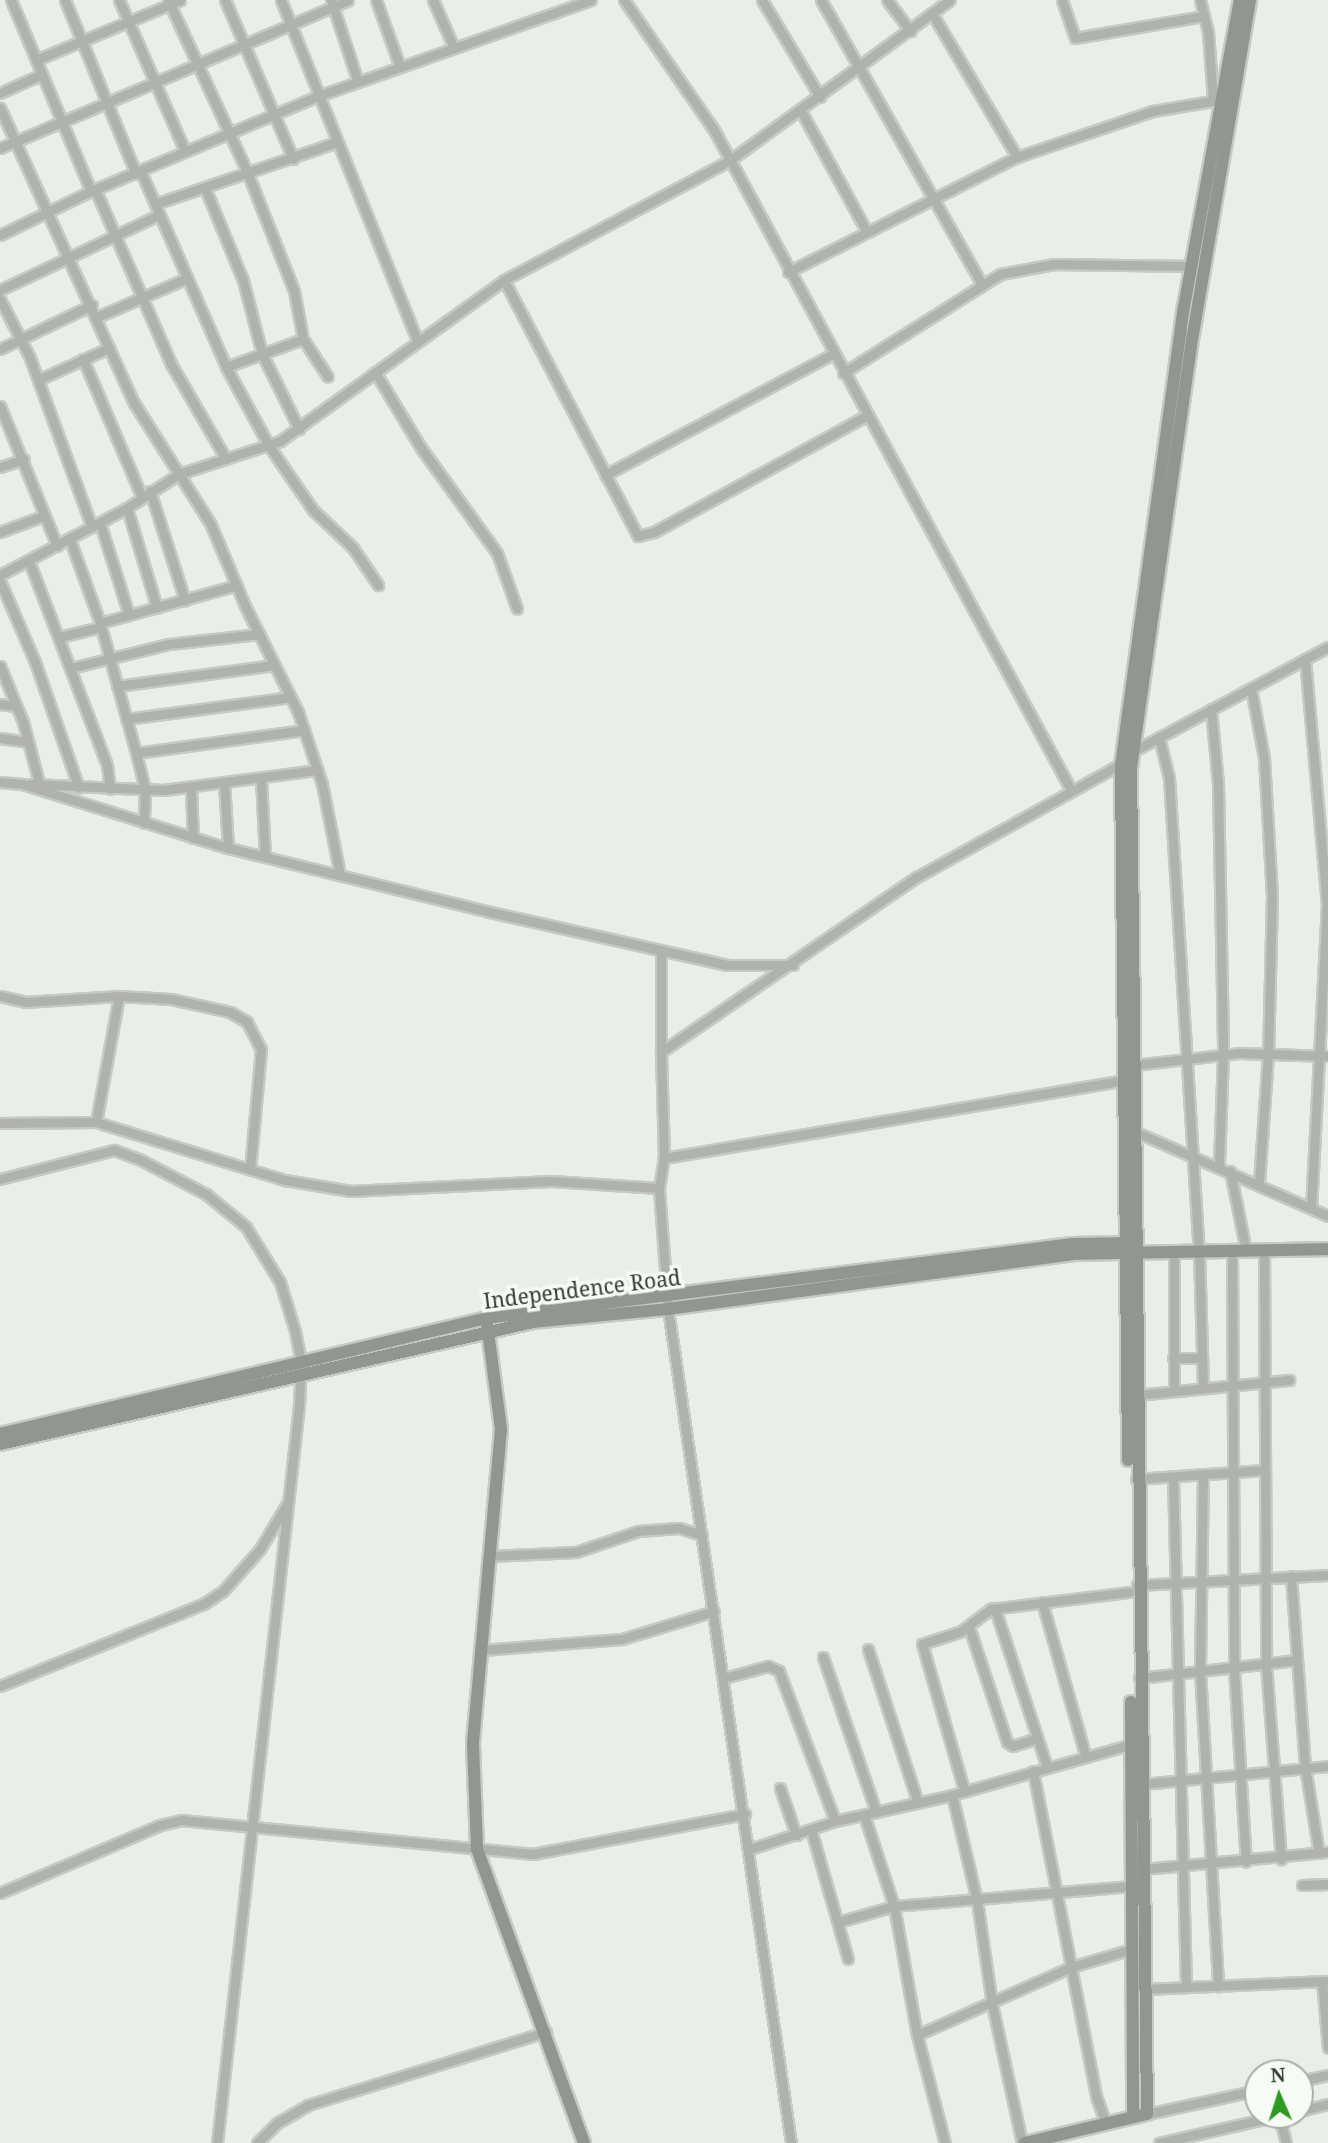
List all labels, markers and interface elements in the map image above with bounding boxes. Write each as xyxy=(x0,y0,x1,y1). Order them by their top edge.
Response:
street label: Independence Road xyxy=(482,1264,682,1314)
north arrow xyxy=(1244,2059,1314,2129)
text: N xyxy=(1270,2062,1286,2088)

